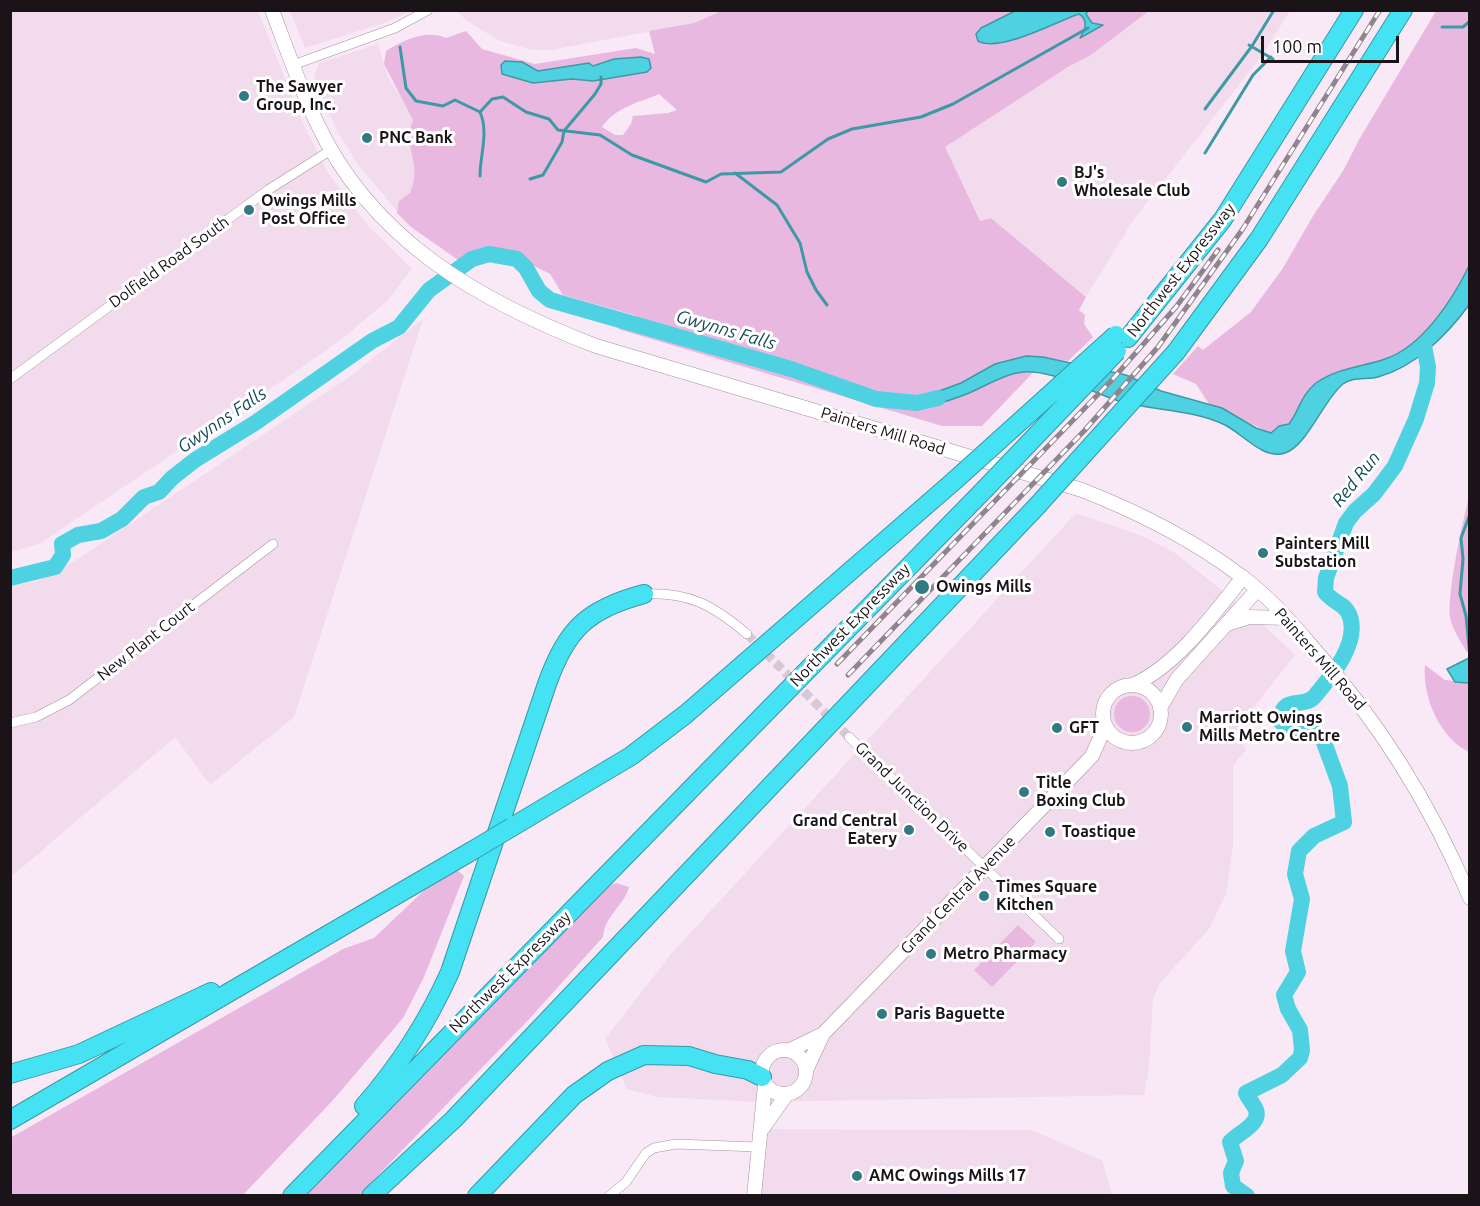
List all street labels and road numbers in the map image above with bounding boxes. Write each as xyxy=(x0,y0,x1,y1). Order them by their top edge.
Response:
street label: Northwest Expressway xyxy=(1123,199,1239,341)
street label: Dolfield Road South xyxy=(105,212,233,312)
street label: Painters Mill Road xyxy=(818,403,948,459)
street label: Northwest Expressway xyxy=(786,559,914,691)
street label: New Plant Court xyxy=(94,597,198,685)
street label: Painters Mill Road xyxy=(1270,604,1370,714)
street label: Grand Junction Drive xyxy=(851,738,973,856)
street label: Grand Central Avenue xyxy=(897,832,1019,958)
street label: Northwest Expressway xyxy=(445,907,575,1037)

